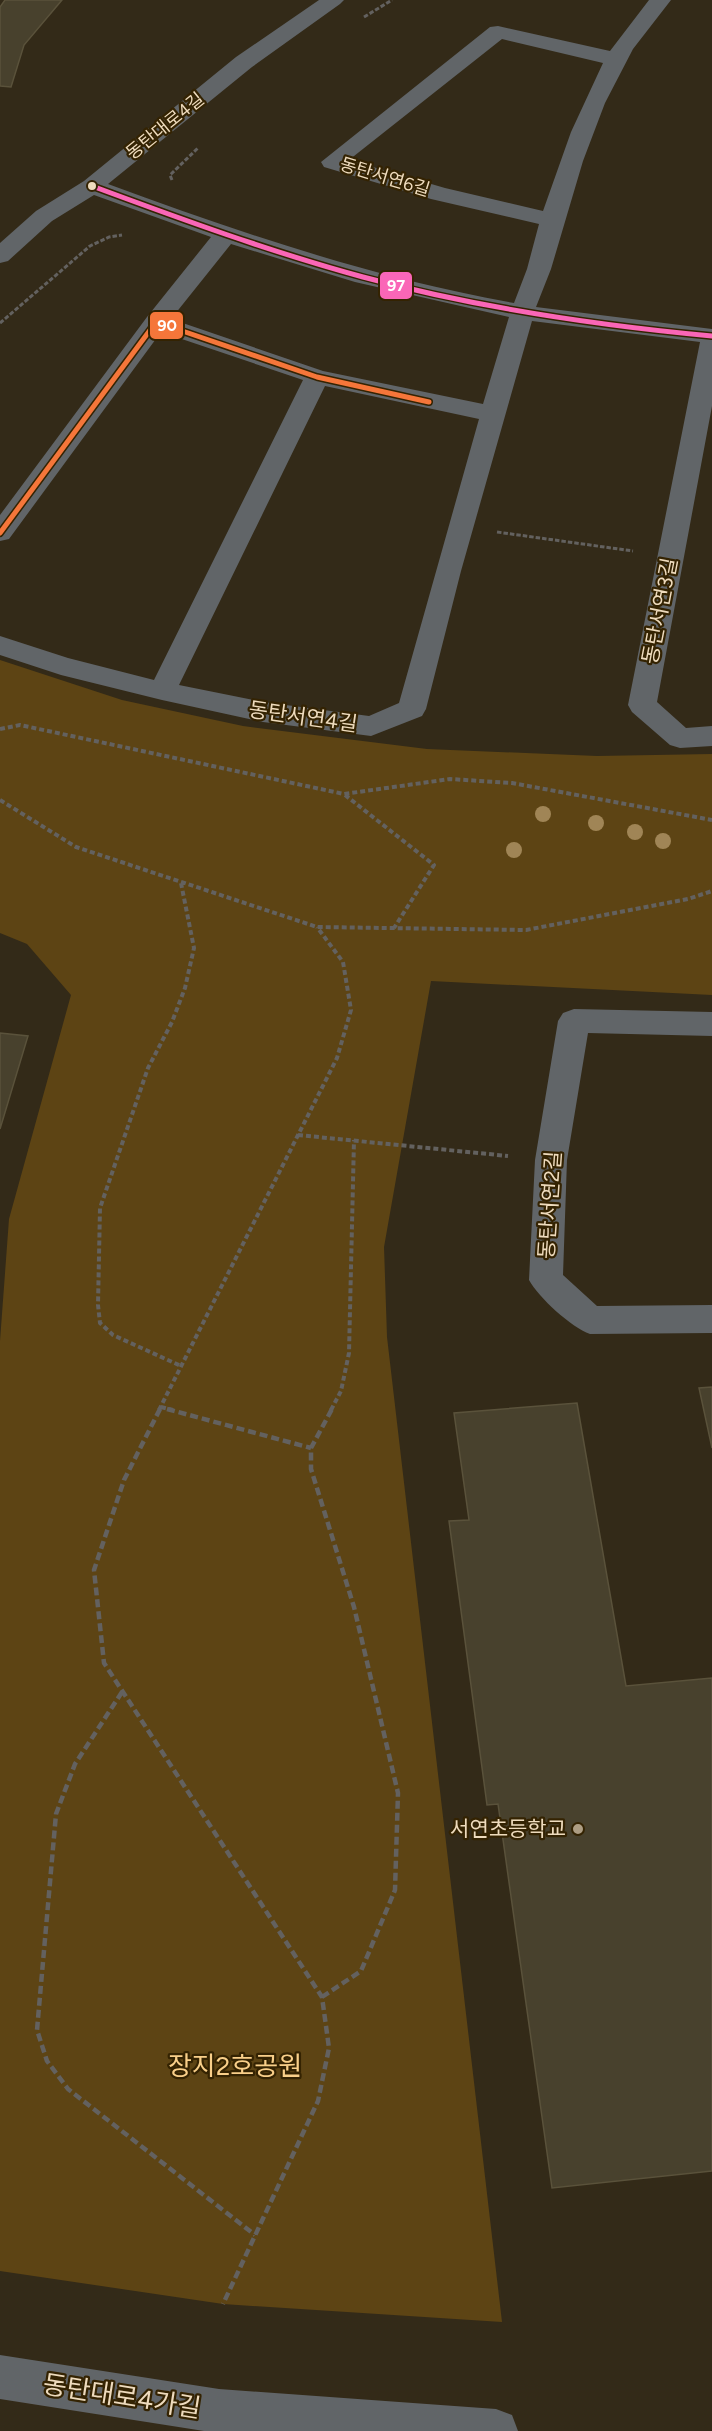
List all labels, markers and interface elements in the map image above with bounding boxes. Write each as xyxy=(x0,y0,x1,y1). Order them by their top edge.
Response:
street label: 동탄대로4길 xyxy=(122,88,208,164)
street label: 동탄서연6길 xyxy=(337,153,433,201)
unlabelled marker xyxy=(86,180,98,192)
line badge: 97 xyxy=(379,271,413,300)
text: 97 xyxy=(387,276,405,295)
line badge: 90 xyxy=(149,311,184,340)
text: 90 xyxy=(157,316,177,335)
street label: 동탄서연3길 xyxy=(637,555,682,666)
street label: 동탄서연4길 xyxy=(247,696,359,737)
street label: 동탄서연2길 xyxy=(533,1150,566,1260)
place label: 서연초등학교 xyxy=(450,1816,566,1841)
marker: 서연초등학교 xyxy=(571,1822,585,1836)
park label: 장지2호공원 xyxy=(168,2050,302,2082)
street label: 동탄대로4가길 xyxy=(41,2368,203,2424)

